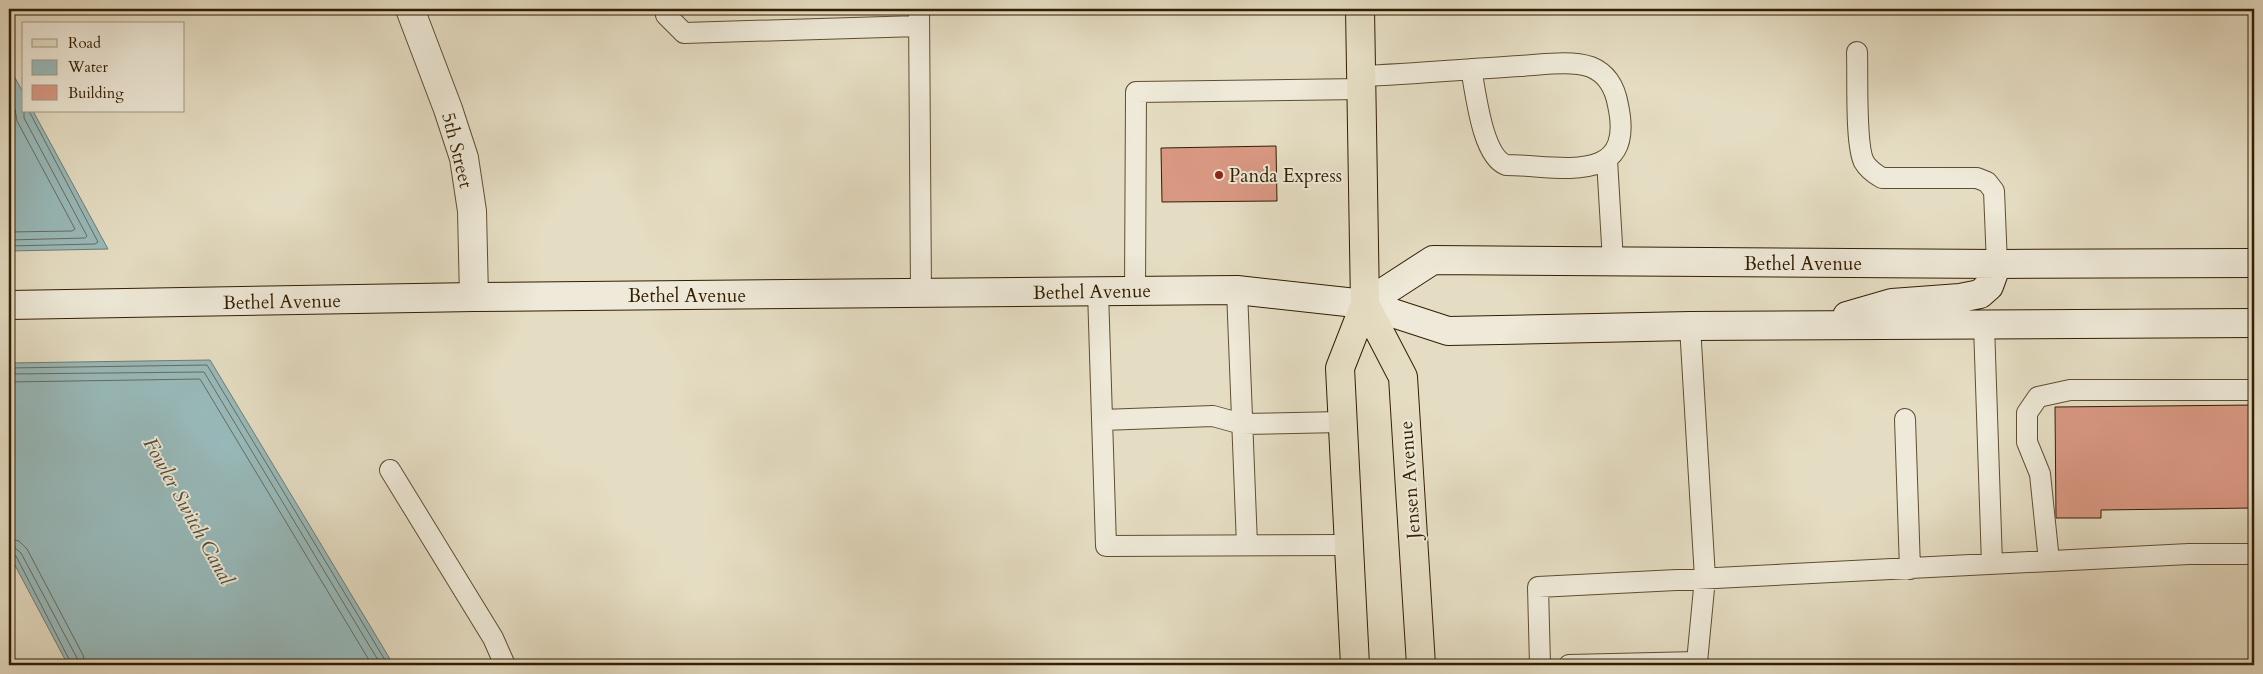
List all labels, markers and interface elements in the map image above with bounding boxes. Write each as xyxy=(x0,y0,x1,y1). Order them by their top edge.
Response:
legend xyxy=(22,22,185,112)
text: Road xyxy=(68,33,101,53)
text: Water xyxy=(67,57,109,77)
text: Building xyxy=(68,83,124,103)
street label: 5th Street xyxy=(435,110,479,191)
place label: Panda Express xyxy=(1229,163,1342,189)
marker: Panda Express xyxy=(1213,169,1225,181)
street label: Bethel Avenue xyxy=(1744,251,1862,277)
street label: Bethel Avenue xyxy=(1033,278,1151,306)
street label: Bethel Avenue xyxy=(628,283,746,309)
street label: Bethel Avenue xyxy=(223,288,341,316)
street label: Jensen Avenue xyxy=(1393,420,1427,543)
water label: Fowler Switch Canal xyxy=(137,433,240,590)

